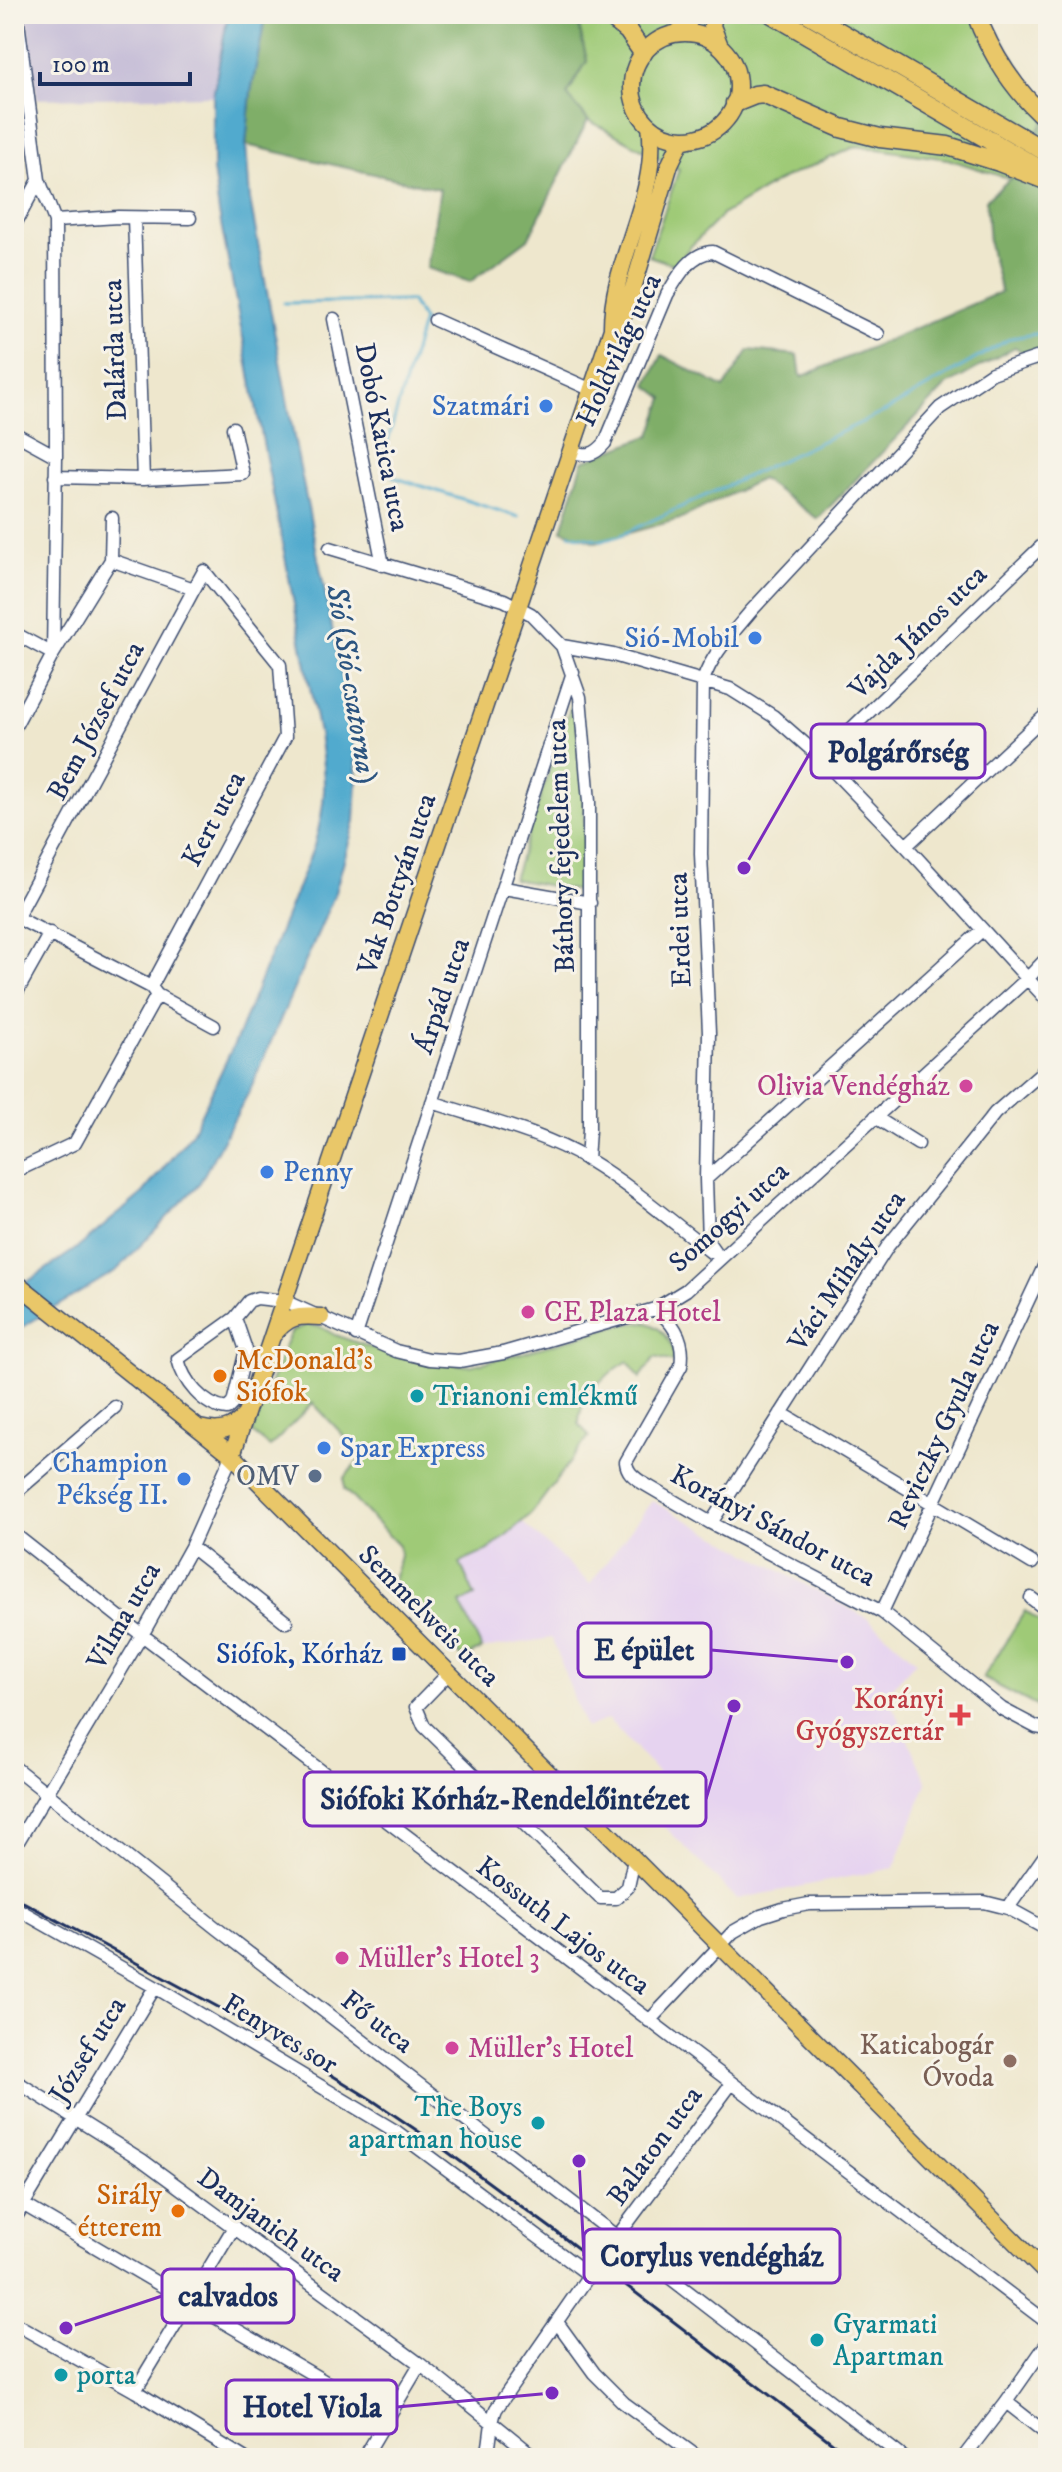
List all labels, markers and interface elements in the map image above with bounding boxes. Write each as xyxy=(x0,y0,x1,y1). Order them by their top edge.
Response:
scale bar xyxy=(40,36,190,86)
text: 100 m xyxy=(52,50,110,80)
street label: Holdvilág utca xyxy=(568,268,670,432)
street label: Dalárda utca xyxy=(95,278,135,421)
street label: Dobó Katica utca xyxy=(347,340,417,534)
place label: Szatmári xyxy=(432,389,530,424)
marker: Szatmári xyxy=(537,397,555,415)
street label: Vajda János utca xyxy=(841,557,995,707)
water label: Sió (Sió-csatorna) xyxy=(317,581,385,786)
place label: Sió-Mobil xyxy=(625,621,740,656)
marker: Sió-Mobil xyxy=(746,629,764,647)
street label: Bem József utca xyxy=(39,635,153,806)
street label: Báthory fejedelem utca xyxy=(539,718,583,974)
callout: Polgárőrség xyxy=(811,724,985,778)
text: Polgárőrség xyxy=(827,735,970,772)
street label: Kert utca xyxy=(174,765,254,873)
street label: Vak Bottyán utca xyxy=(349,789,444,980)
street label: Erdei utca xyxy=(660,872,700,988)
street label: Árpád utca xyxy=(405,933,478,1059)
place label: Olivia Vendégház xyxy=(757,1069,950,1104)
marker: Olivia Vendégház xyxy=(957,1077,975,1095)
street label: Somogyi utca xyxy=(662,1154,796,1280)
place label: Penny xyxy=(283,1155,354,1190)
marker: Penny xyxy=(258,1163,276,1181)
street label: Váci Mihály utca xyxy=(780,1184,914,1359)
place label: CE Plaza Hotel xyxy=(544,1295,721,1330)
marker: CE Plaza Hotel xyxy=(519,1303,537,1321)
street label: Reviczky Gyula utca xyxy=(880,1315,1008,1535)
place label: McDonald's Siófok xyxy=(236,1343,373,1410)
marker: McDonald's Siófok xyxy=(211,1367,229,1385)
place label: Trianoni emlékmű xyxy=(433,1379,638,1414)
marker: Trianoni emlékmű xyxy=(408,1387,426,1405)
place label: Spar Express xyxy=(340,1431,485,1466)
marker: Spar Express xyxy=(315,1439,333,1457)
place label: Champion Pékség II. xyxy=(52,1446,168,1513)
street label: Korányi Sándor utca xyxy=(664,1457,882,1595)
place label: OMV xyxy=(236,1459,300,1494)
marker: OMV xyxy=(306,1467,324,1485)
marker: Champion Pékség II. xyxy=(175,1470,193,1488)
street label: Semmelweis utca xyxy=(351,1538,507,1694)
street label: Vilma utca xyxy=(79,1556,169,1677)
callout: E épület xyxy=(578,1623,711,1677)
text: E épület xyxy=(594,1633,695,1670)
place label: Siófok, Kórház xyxy=(216,1637,383,1672)
marker: Siófok, Kórház xyxy=(390,1645,408,1663)
place label: Korányi Gyógyszertár xyxy=(796,1682,945,1749)
marker: Korányi Gyógyszertár xyxy=(951,1706,969,1724)
callout: Siófoki Kórház-Rendelőintézet xyxy=(304,1772,706,1826)
text: Siófoki Kórház-Rendelőintézet xyxy=(320,1782,690,1819)
street label: Kossuth Lajos utca xyxy=(469,1849,657,2003)
place label: Müller's Hotel 3 xyxy=(358,1941,540,1976)
marker: Müller's Hotel 3 xyxy=(333,1949,351,1967)
street label: Fő utca xyxy=(334,1983,420,2061)
street label: Fenyves sor xyxy=(216,1986,344,2082)
street label: József utca xyxy=(40,1990,134,2112)
place label: Katicabogár Óvoda xyxy=(860,2028,995,2095)
place label: Müller's Hotel xyxy=(468,2031,634,2066)
marker: Müller's Hotel xyxy=(443,2039,461,2057)
marker: Katicabogár Óvoda xyxy=(1001,2052,1019,2070)
street label: Balaton utca xyxy=(600,2079,710,2213)
place label: The Boys apartman house xyxy=(349,2090,522,2157)
marker: The Boys apartman house xyxy=(529,2114,547,2132)
street label: Damjanich utca xyxy=(191,2160,352,2290)
place label: Sirály étterem xyxy=(78,2178,163,2245)
marker: Sirály étterem xyxy=(169,2202,187,2220)
callout: Corylus vendégház xyxy=(584,2229,840,2283)
text: Corylus vendégház xyxy=(600,2239,825,2276)
callout: calvados xyxy=(162,2269,294,2323)
text: calvados xyxy=(178,2279,278,2316)
place label: Gyarmati Apartman xyxy=(833,2307,944,2374)
marker: Gyarmati Apartman xyxy=(808,2331,826,2349)
place label: porta xyxy=(76,2358,136,2393)
marker: porta xyxy=(52,2366,70,2384)
callout: Hotel Viola xyxy=(226,2380,397,2434)
text: Hotel Viola xyxy=(242,2390,383,2427)

